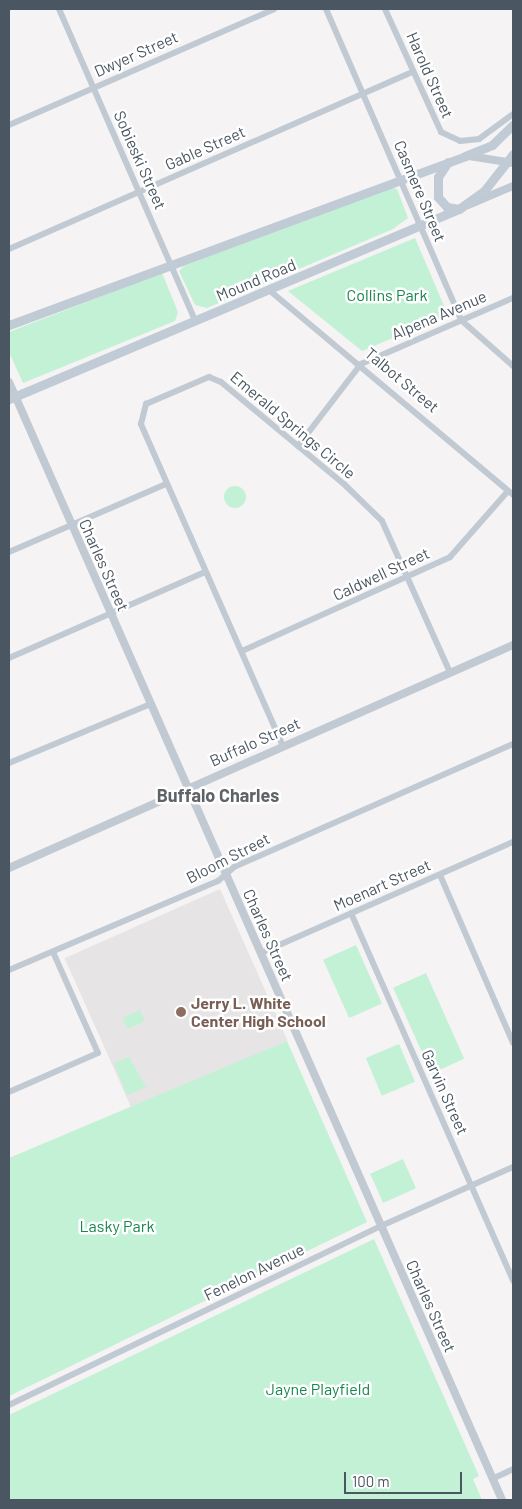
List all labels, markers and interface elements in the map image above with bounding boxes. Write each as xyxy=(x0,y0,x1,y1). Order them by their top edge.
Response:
street label: Dwyer Street xyxy=(91,27,181,81)
street label: Harold Street xyxy=(402,29,458,121)
street label: Sobieski Street xyxy=(110,108,170,212)
street label: Gable Street xyxy=(162,122,248,174)
street label: Casmere Street xyxy=(390,137,450,245)
street label: Mound Road xyxy=(213,255,299,305)
park label: Collins Park xyxy=(347,285,427,305)
street label: Alpena Avenue xyxy=(389,286,489,344)
street label: Talbot Street xyxy=(361,343,443,417)
street label: Emerald Springs Circle xyxy=(227,367,359,483)
street label: Charles Street xyxy=(75,516,133,614)
street label: Caldwell Street xyxy=(330,543,432,605)
street label: Buffalo Street xyxy=(207,714,303,770)
district label: Buffalo Charles xyxy=(157,784,279,806)
street label: Bloom Street xyxy=(183,829,273,887)
street label: Moenart Street xyxy=(330,855,434,915)
street label: Charles Street xyxy=(239,886,297,984)
place label: Jerry L. White Center High School xyxy=(191,993,326,1031)
marker: Jerry L. White Center High School xyxy=(175,1006,187,1018)
street label: Garvin Street xyxy=(418,1046,472,1138)
park label: Lasky Park xyxy=(80,1216,154,1236)
street label: Fenelon Avenue xyxy=(201,1239,307,1305)
street label: Charles Street xyxy=(402,1257,460,1355)
park label: Jayne Playfield xyxy=(266,1379,370,1399)
scale bar xyxy=(347,1462,464,1494)
text: 100 m xyxy=(352,1472,390,1490)

